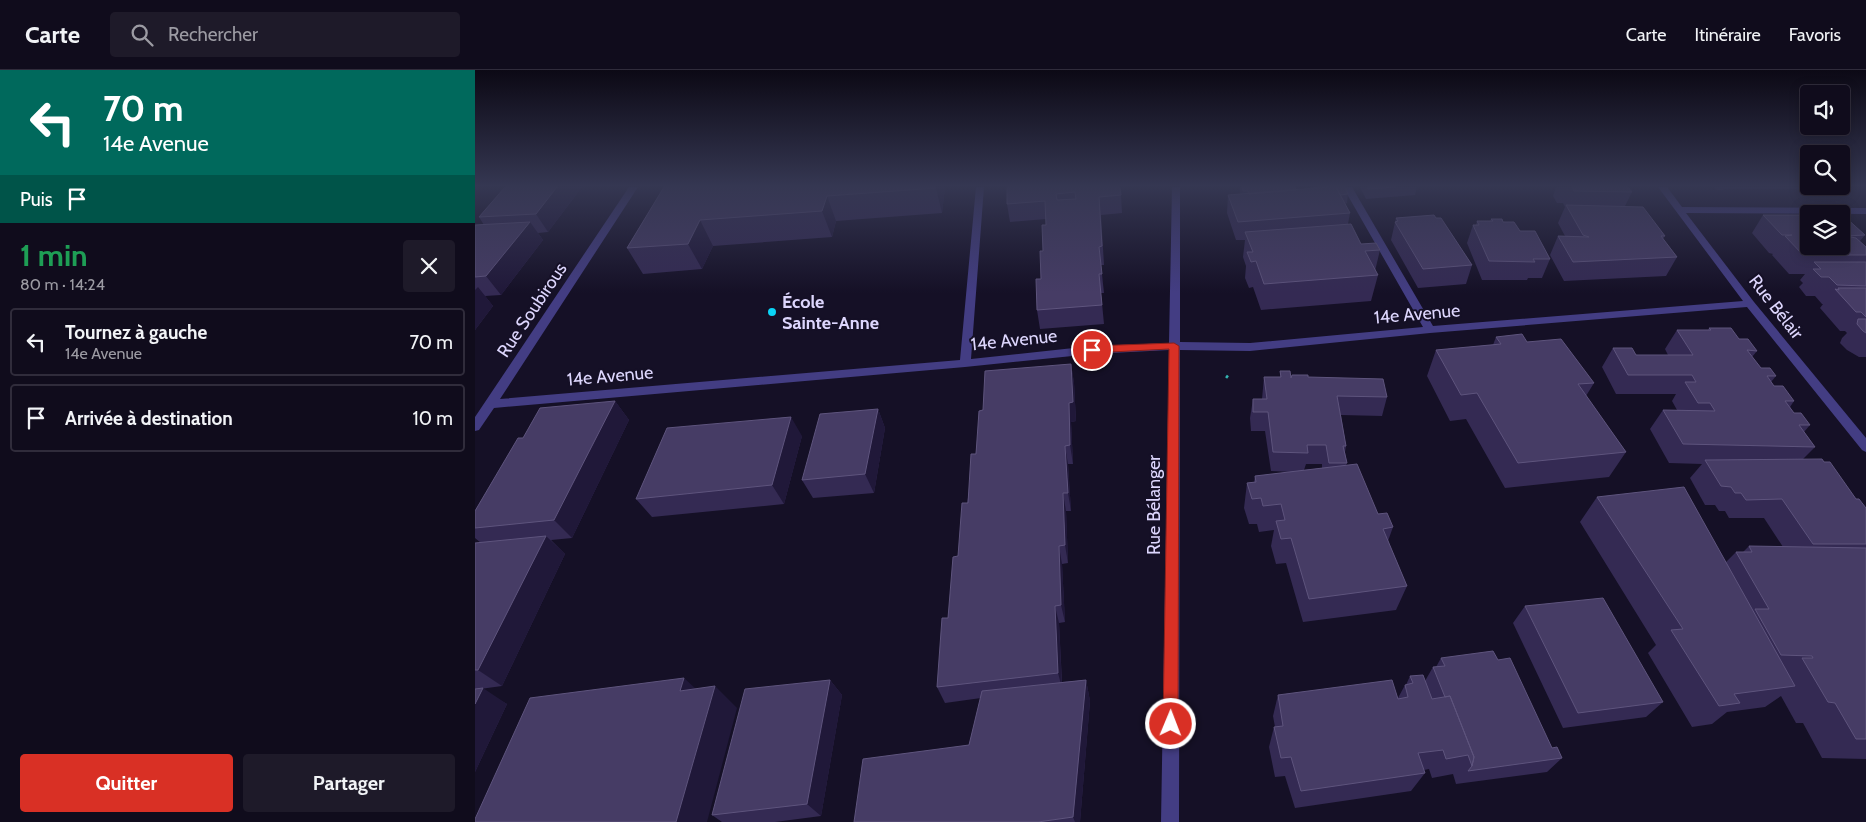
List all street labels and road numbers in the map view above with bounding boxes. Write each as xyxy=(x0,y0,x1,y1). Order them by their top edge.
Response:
street label: Rue Soubirous xyxy=(492,259,572,361)
street label: Rue Bélair xyxy=(1744,270,1808,344)
street label: 14e Avenue xyxy=(1373,299,1461,329)
street label: 14e Avenue xyxy=(970,325,1058,355)
street label: 14e Avenue xyxy=(566,361,654,391)
street label: Rue Bélanger xyxy=(1143,455,1165,555)

